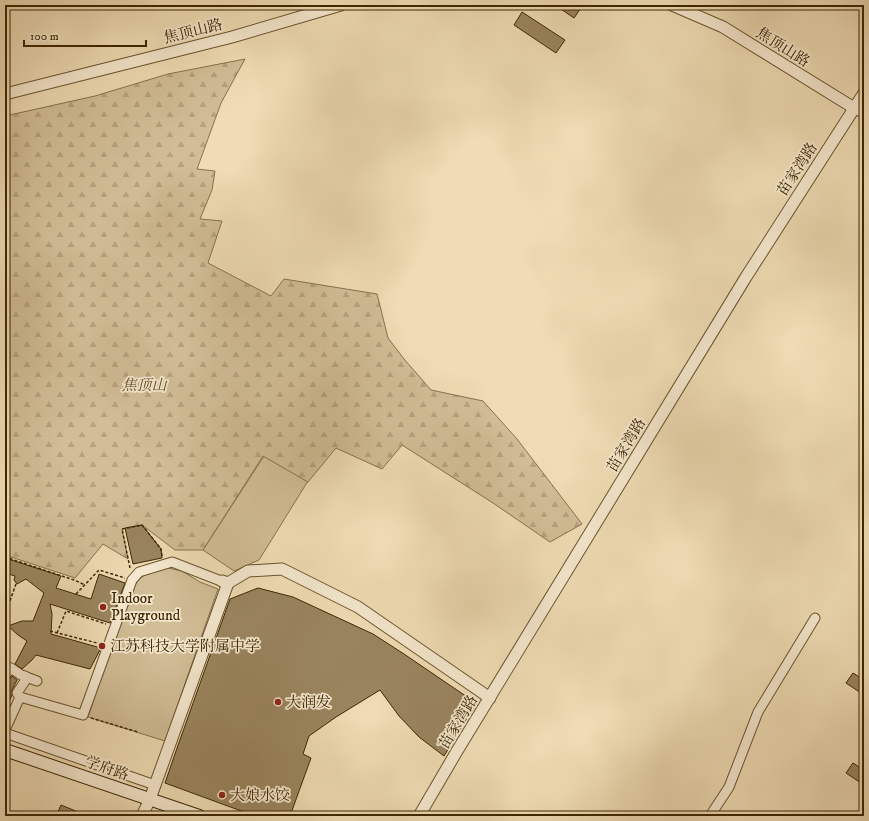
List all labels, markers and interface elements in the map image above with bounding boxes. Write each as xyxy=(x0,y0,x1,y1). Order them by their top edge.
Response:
street label: 焦顶山路 xyxy=(162,15,225,48)
scale bar xyxy=(24,22,146,48)
street label: 焦顶山路 xyxy=(752,23,813,71)
text: 100 m xyxy=(30,29,59,44)
street label: 苗家湾路 xyxy=(773,139,822,200)
park label: 焦顶山 xyxy=(121,376,168,395)
street label: 苗家湾路 xyxy=(603,415,650,476)
place label: Indoor Playground xyxy=(111,589,181,625)
marker: Indoor Playground xyxy=(98,602,108,612)
place label: 江苏科技大学附属中学 xyxy=(110,637,260,656)
marker: 江苏科技大学附属中学 xyxy=(97,641,107,651)
street label: 苗家湾路 xyxy=(435,692,482,753)
place label: 大润发 xyxy=(286,693,331,712)
marker: 大润发 xyxy=(273,697,283,707)
street label: 学府路 xyxy=(82,752,131,785)
place label: 大娘水饺 xyxy=(230,786,290,805)
marker: 大娘水饺 xyxy=(217,790,227,800)

